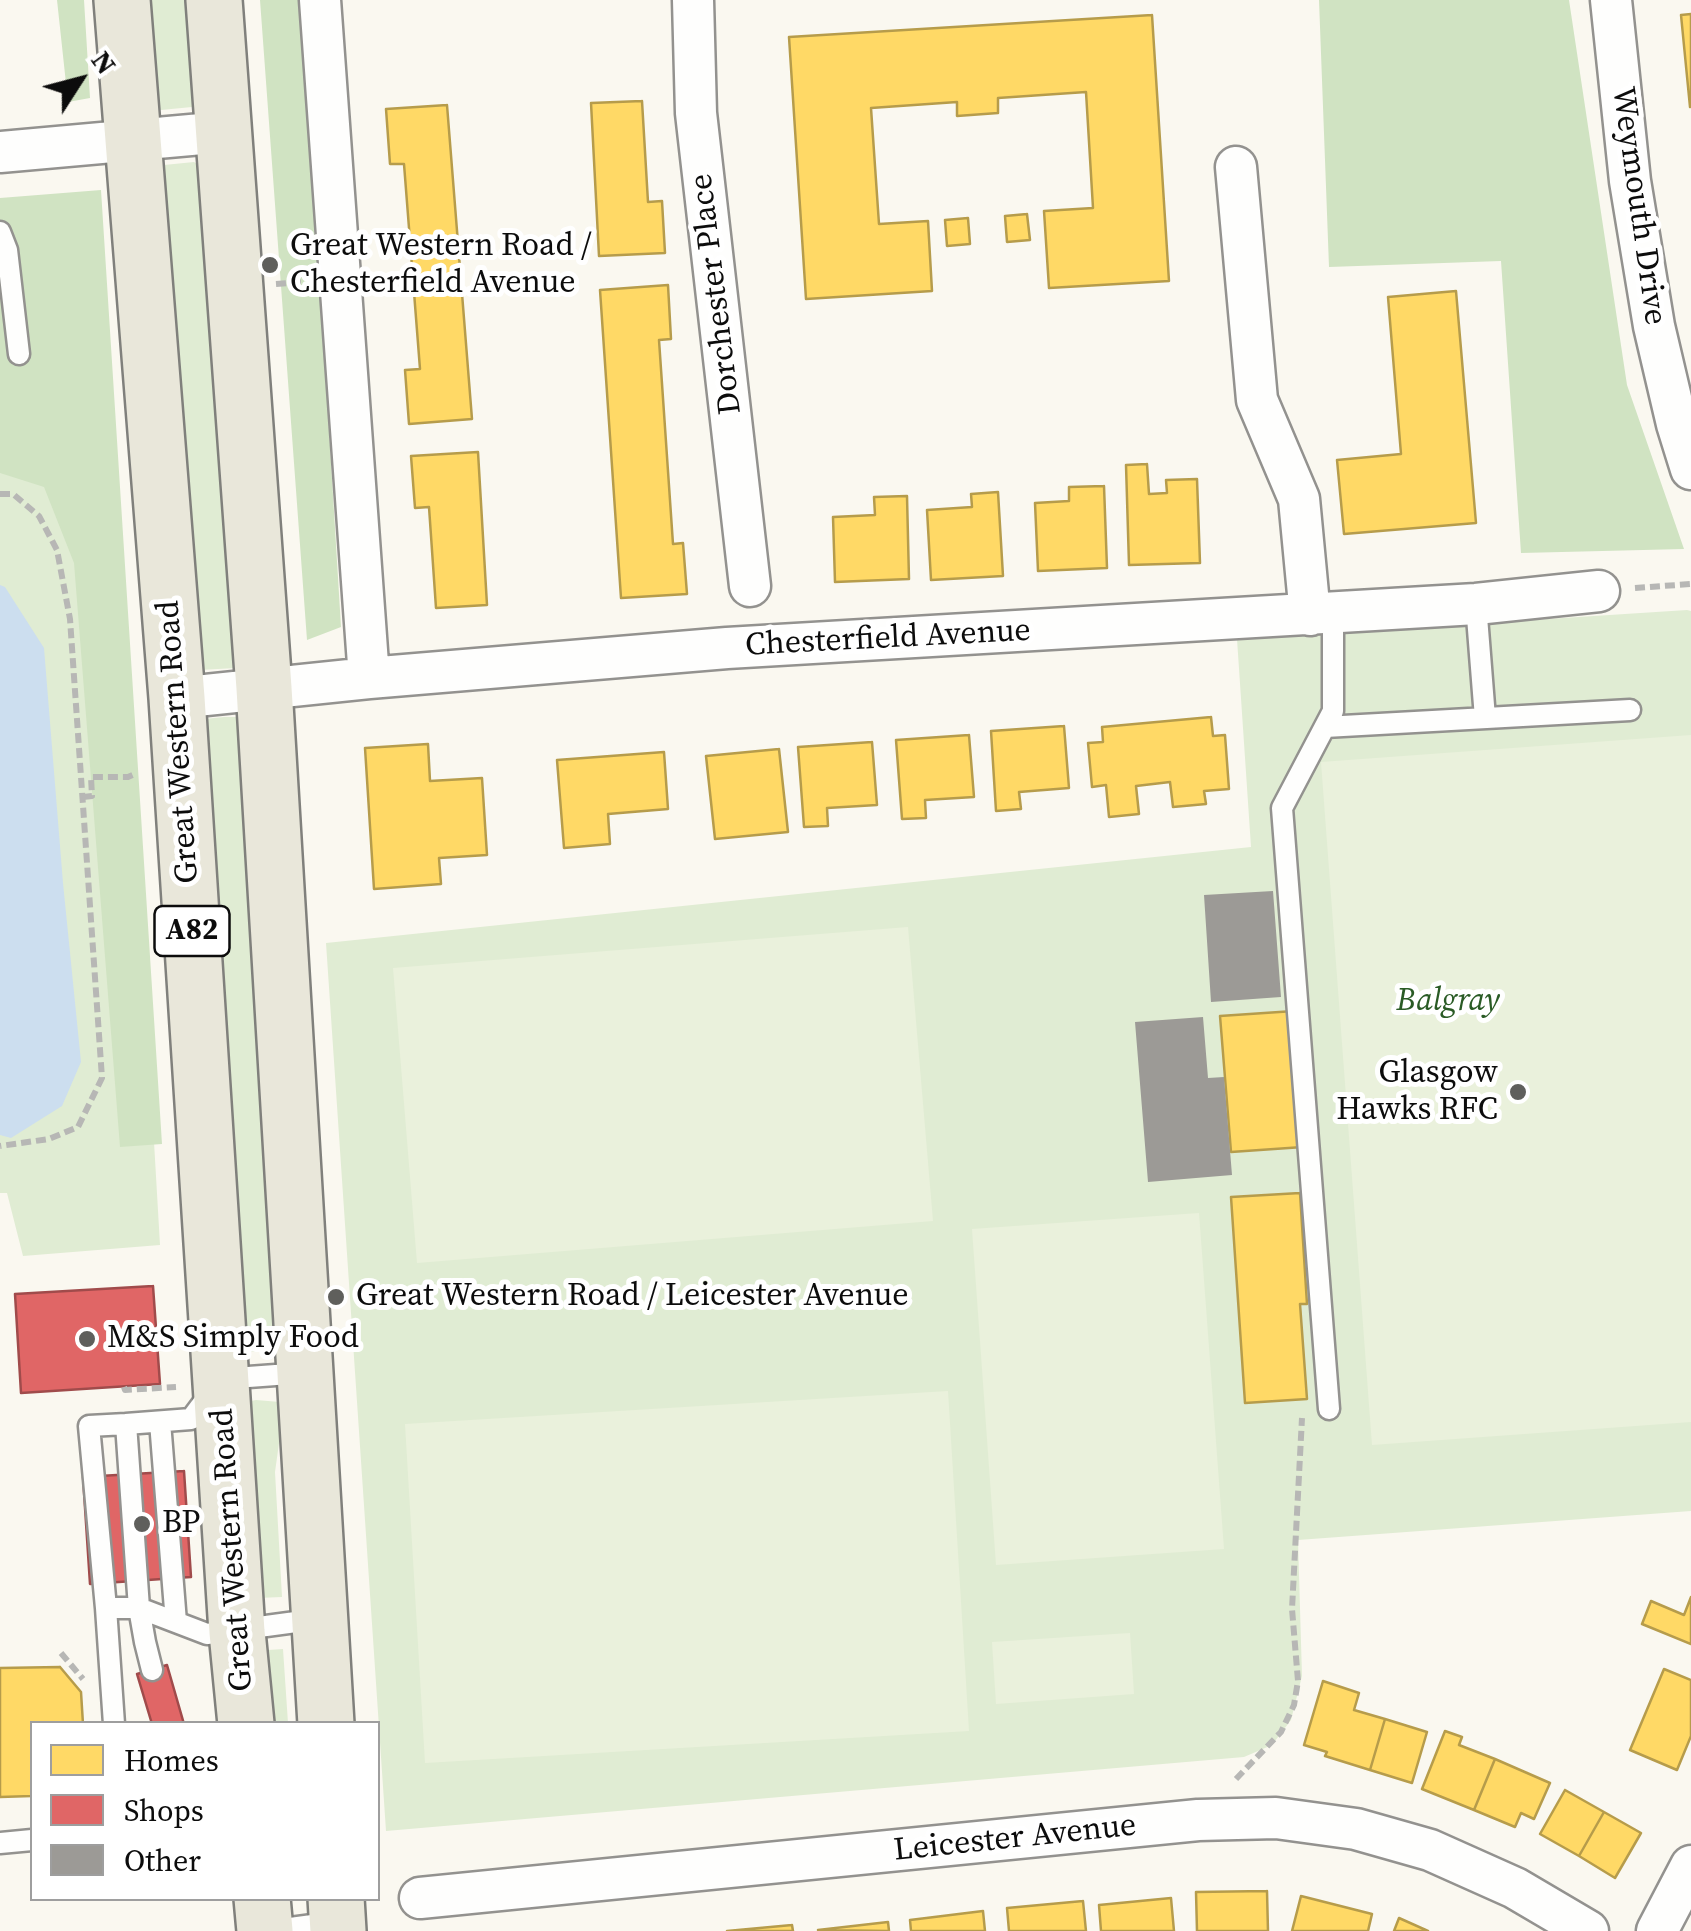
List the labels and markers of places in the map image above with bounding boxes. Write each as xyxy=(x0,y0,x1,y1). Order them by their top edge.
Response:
place label: Great Western Road / Chesterfield Avenue xyxy=(290,228,592,303)
marker: Great Western Road / Chesterfield Avenue xyxy=(259,254,281,276)
place label: Glasgow Hawks RFC xyxy=(1336,1055,1498,1130)
marker: Glasgow Hawks RFC xyxy=(1507,1081,1529,1103)
place label: Great Western Road / Leicester Avenue xyxy=(356,1278,909,1316)
marker: Great Western Road / Leicester Avenue xyxy=(325,1286,347,1308)
place label: M&S Simply Food xyxy=(107,1320,359,1358)
marker: M&S Simply Food xyxy=(76,1328,98,1350)
place label: BP xyxy=(162,1505,200,1543)
marker: BP xyxy=(131,1513,153,1535)

